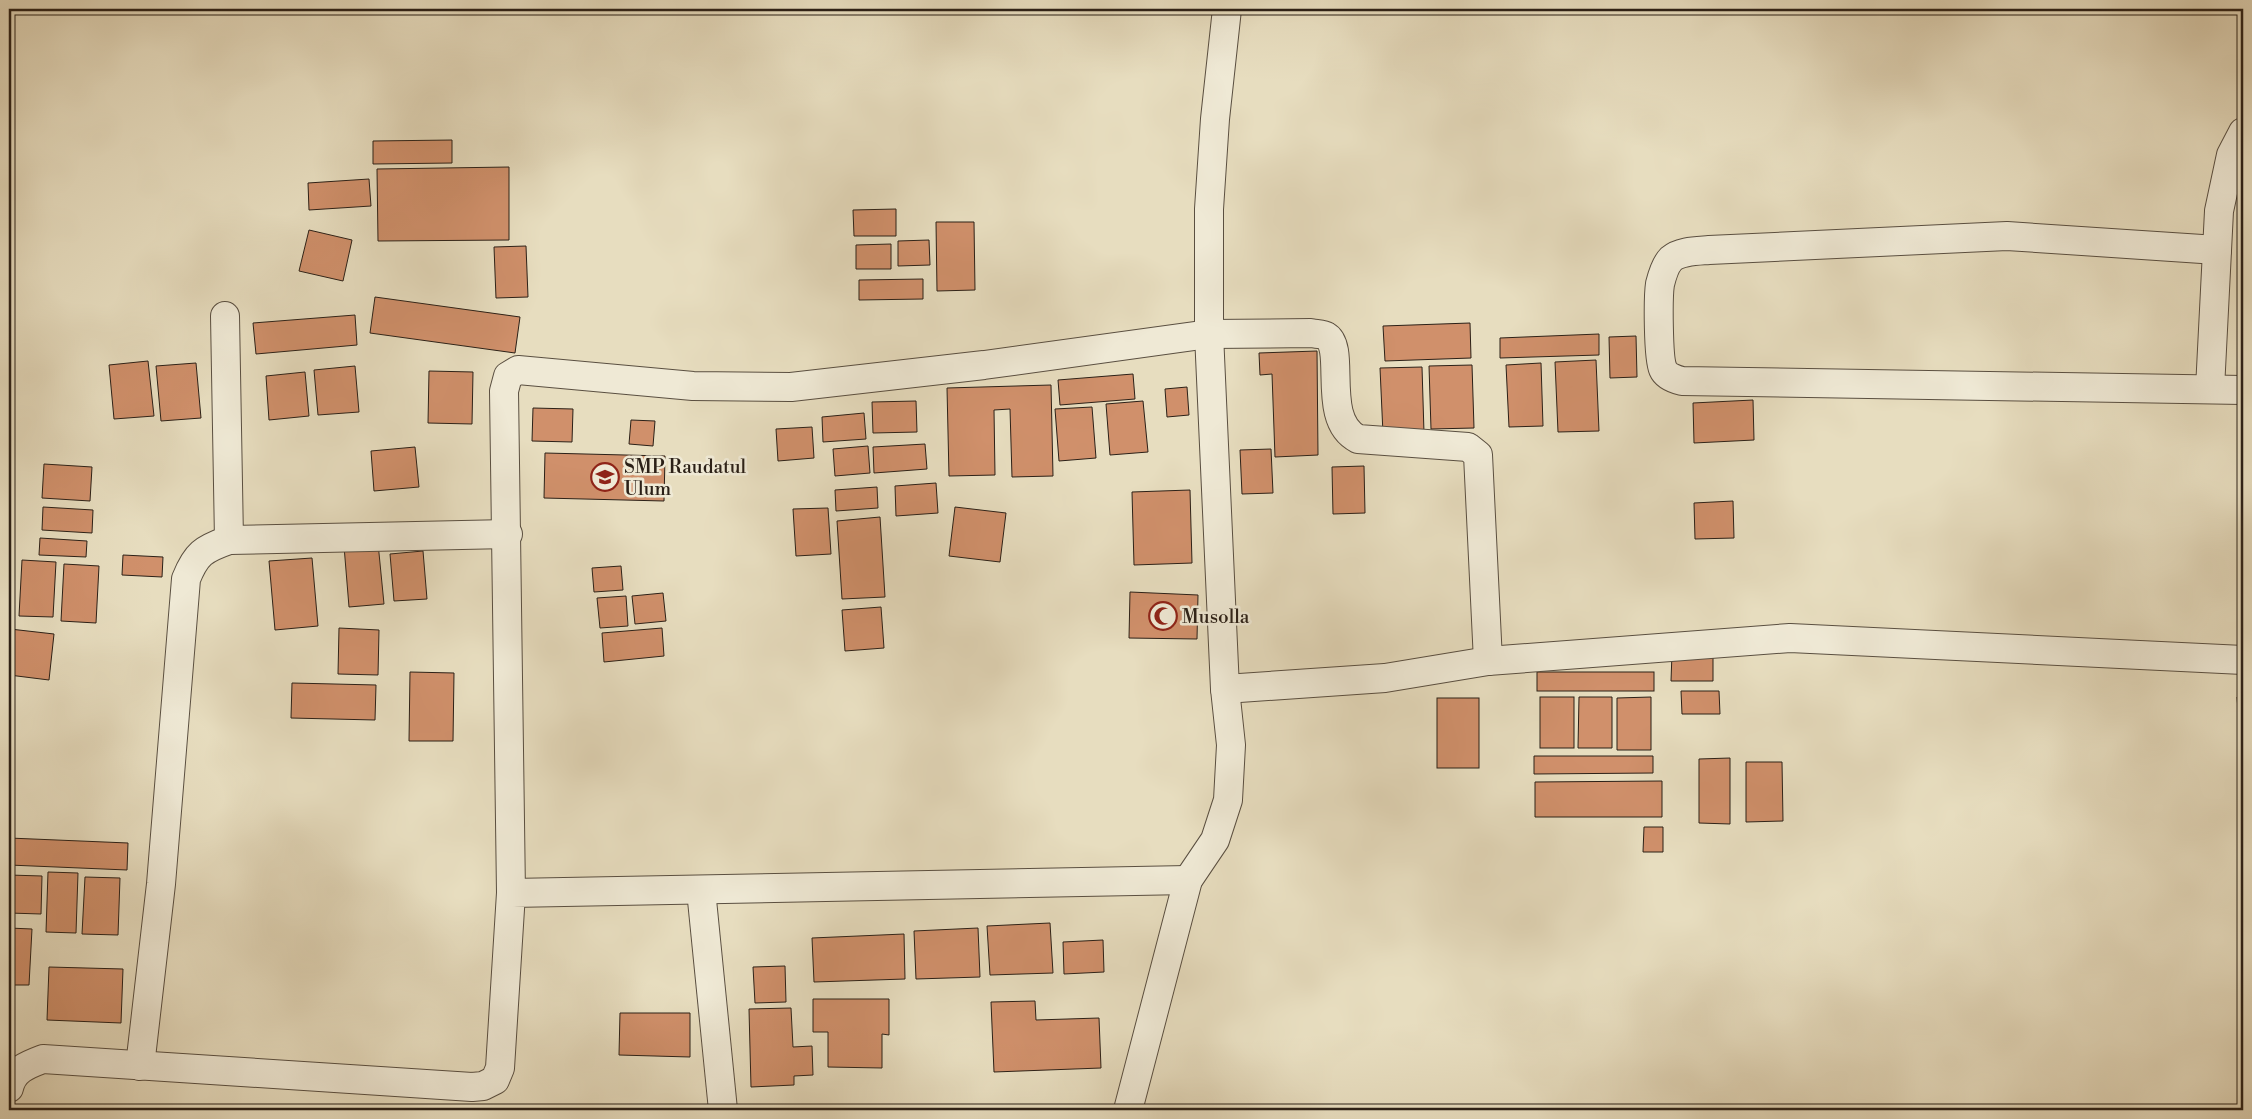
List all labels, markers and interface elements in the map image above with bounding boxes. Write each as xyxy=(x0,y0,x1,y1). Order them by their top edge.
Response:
place label: SMP Raudatul Ulum xyxy=(624,455,747,501)
school or university icon: SMP Raudatul Ulum xyxy=(590,462,620,492)
mosque icon: Musolla xyxy=(1148,601,1178,631)
place label: Musolla xyxy=(1182,605,1250,629)

